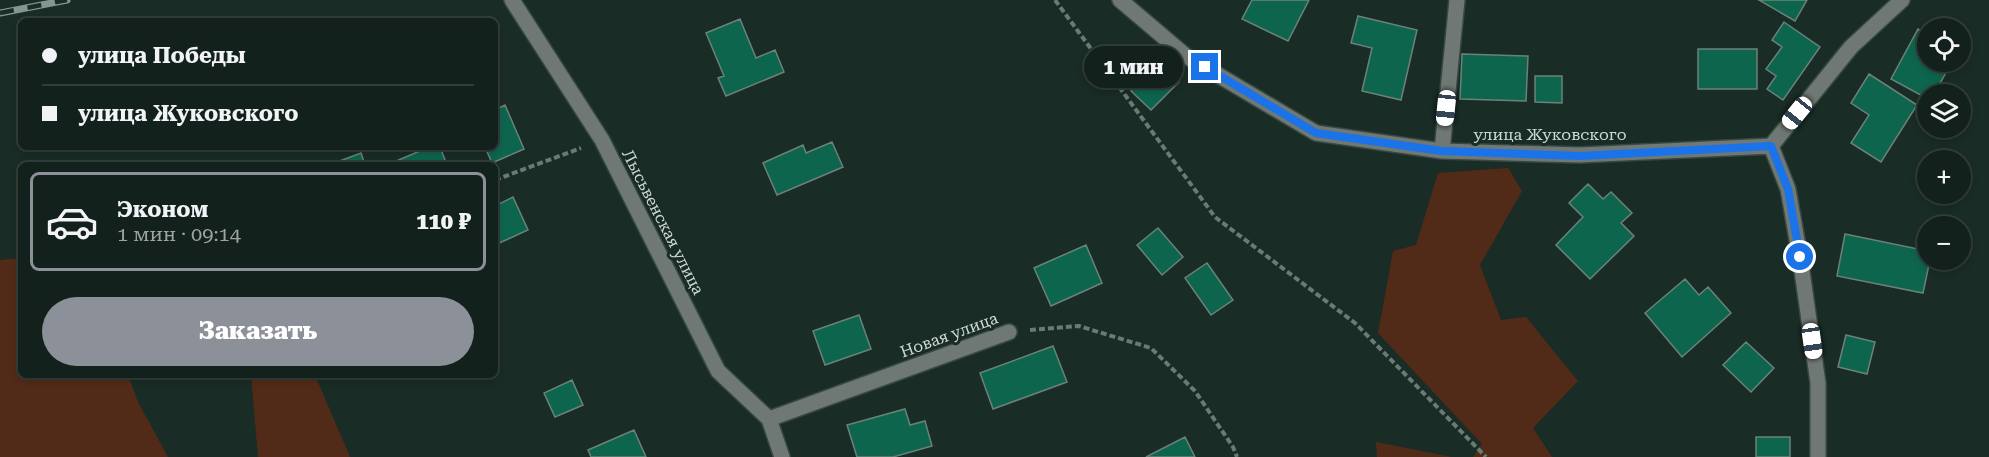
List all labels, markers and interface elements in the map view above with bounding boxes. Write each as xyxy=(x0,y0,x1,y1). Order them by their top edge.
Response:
map controls xyxy=(1917,18,1971,270)
button: locate xyxy=(1917,18,1971,72)
text: улица Победы xyxy=(78,43,246,68)
callout: 1 мин xyxy=(1085,46,1184,88)
route end xyxy=(1191,53,1218,80)
text: 1 мин xyxy=(1103,55,1164,79)
button: layers xyxy=(1917,84,1971,138)
car xyxy=(1435,89,1457,127)
car xyxy=(1779,93,1815,133)
text: улица Жуковского xyxy=(78,101,298,126)
street label: улица Жуковского xyxy=(1473,125,1627,144)
street label: Лысьвенская улица xyxy=(618,146,708,298)
button: + xyxy=(1917,150,1971,204)
icon: car xyxy=(45,195,99,249)
text: Эконом xyxy=(117,197,208,222)
text: 110 ₽ xyxy=(416,209,471,234)
button: − xyxy=(1917,216,1971,270)
text: 1 мин · 09:14 xyxy=(117,222,241,246)
route start xyxy=(1786,243,1813,270)
button: Заказать xyxy=(42,297,474,366)
street label: Новая улица xyxy=(897,308,1001,361)
car xyxy=(1801,322,1823,360)

